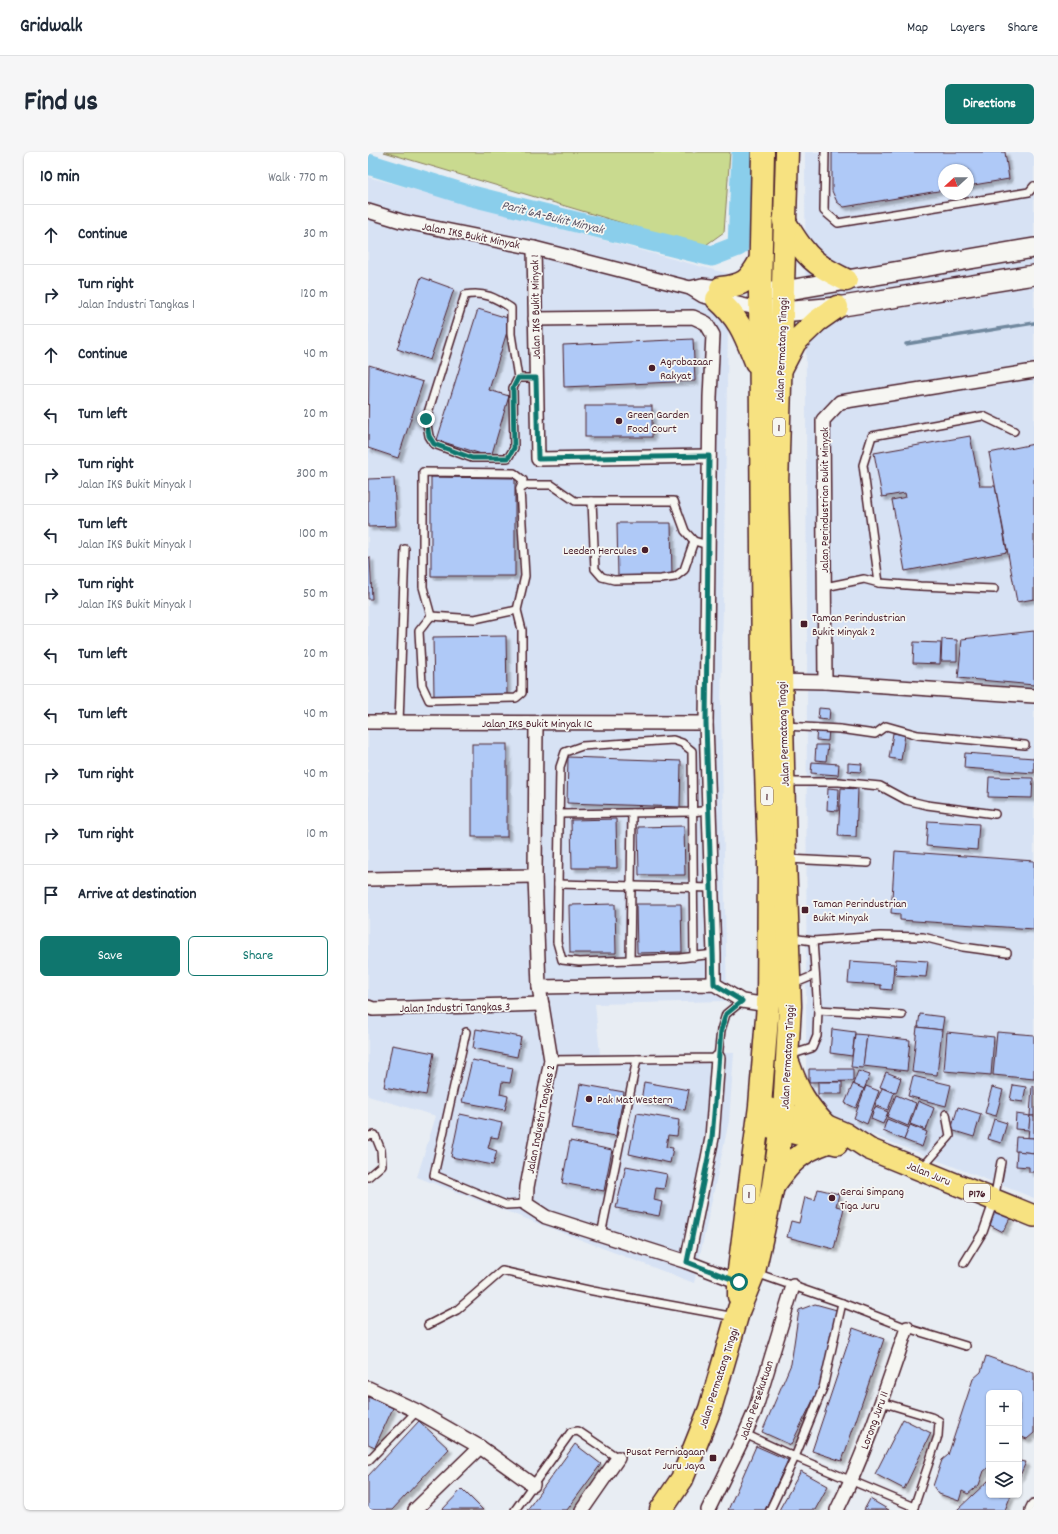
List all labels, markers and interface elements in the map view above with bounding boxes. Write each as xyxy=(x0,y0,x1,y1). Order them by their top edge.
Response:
text: Gridwalk xyxy=(20,14,83,41)
text: Map xyxy=(907,18,928,38)
text: Layers xyxy=(950,18,985,38)
text: Share xyxy=(1007,18,1038,38)
text: Find us xyxy=(24,84,98,124)
button: Directions xyxy=(945,84,1034,124)
north arrow xyxy=(938,164,974,200)
text: 10 min xyxy=(40,166,80,190)
text: Walk · 770 m xyxy=(268,169,328,188)
water label: Parit 6A-Bukit Minyak xyxy=(499,197,607,241)
street label: Jalan IKS Bukit Minyak xyxy=(420,219,521,254)
icon: ahead xyxy=(40,224,62,246)
text: Continue xyxy=(78,224,127,246)
text: 30 m xyxy=(303,225,328,244)
street label: Jalan IKS Bukit Minyak 1 xyxy=(527,254,546,360)
text: Turn right xyxy=(78,274,134,296)
icon: right xyxy=(40,284,62,306)
text: 120 m xyxy=(300,285,328,304)
text: Jalan Industri Tangkas 1 xyxy=(78,296,195,315)
street label: Jalan Permatang Tinggi xyxy=(772,297,793,403)
icon: ahead xyxy=(40,344,62,366)
text: Continue xyxy=(78,344,127,366)
text: 40 m xyxy=(304,345,328,364)
place label: Agrobazaar Rakyat xyxy=(660,354,713,385)
marker: Agrobazaar Rakyat xyxy=(647,363,657,373)
icon: left xyxy=(40,404,62,426)
text: Turn left xyxy=(78,404,127,426)
text: 20 m xyxy=(303,405,328,424)
place label: Green Garden Food Court xyxy=(627,407,689,438)
route end xyxy=(417,410,435,428)
marker: Green Garden Food Court xyxy=(614,416,624,426)
road number: 1 xyxy=(773,418,785,436)
street label: Jalan Perindustrian Bukit Minyak xyxy=(817,427,834,573)
text: Turn right xyxy=(78,454,134,476)
icon: right xyxy=(40,464,62,486)
text: 300 m xyxy=(296,465,328,484)
text: Jalan IKS Bukit Minyak 1 xyxy=(78,476,192,495)
text: Turn left xyxy=(78,514,127,536)
icon: left xyxy=(40,524,62,546)
text: 100 m xyxy=(299,525,328,544)
text: Jalan IKS Bukit Minyak 1 xyxy=(78,536,192,555)
place label: Leeden Hercules xyxy=(563,543,637,560)
marker: Leeden Hercules xyxy=(640,545,650,555)
text: Turn right xyxy=(78,574,134,596)
icon: right xyxy=(40,584,62,606)
text: 50 m xyxy=(303,585,328,604)
text: Jalan IKS Bukit Minyak 1 xyxy=(78,596,192,615)
place label: Taman Perindustrian Bukit Minyak 2 xyxy=(812,610,906,641)
marker: Taman Perindustrian Bukit Minyak 2 xyxy=(799,619,809,629)
icon: left xyxy=(40,644,62,666)
text: Turn left xyxy=(78,644,127,666)
text: 20 m xyxy=(303,645,328,664)
street label: Jalan Permatang Tinggi xyxy=(774,681,795,787)
icon: left xyxy=(40,704,62,726)
text: Turn left xyxy=(78,704,127,726)
text: 40 m xyxy=(304,705,328,724)
street label: Jalan IKS Bukit Minyak 1C xyxy=(482,716,592,733)
icon: right xyxy=(40,764,62,786)
text: Turn right xyxy=(78,764,134,786)
text: 40 m xyxy=(304,765,328,784)
road number: 1 xyxy=(761,787,773,805)
icon: right xyxy=(40,824,62,846)
text: Turn right xyxy=(78,824,134,846)
text: 10 m xyxy=(306,825,328,844)
icon: arrive xyxy=(40,884,62,906)
text: Arrive at destination xyxy=(78,884,196,906)
place label: Taman Perindustrian Bukit Minyak xyxy=(813,896,907,927)
marker: Taman Perindustrian Bukit Minyak xyxy=(800,905,810,915)
button: Save xyxy=(40,936,180,976)
button: Share xyxy=(188,936,328,976)
street label: Jalan Industri Tangkas 3 xyxy=(400,999,510,1018)
street label: Jalan Permatang Tinggi xyxy=(777,1004,800,1110)
street label: Jalan Industri Tangkas 2 xyxy=(523,1063,560,1175)
place label: Pak Mat Western xyxy=(597,1092,673,1109)
marker: Pak Mat Western xyxy=(584,1094,594,1104)
street label: Jalan Juru xyxy=(904,1158,953,1191)
place label: Gerai Simpang Tiga Juru xyxy=(840,1184,904,1215)
road number: P176 xyxy=(964,1184,990,1202)
road number: 1 xyxy=(743,1185,755,1203)
marker: Gerai Simpang Tiga Juru xyxy=(827,1193,837,1203)
route start xyxy=(730,1273,748,1291)
street label: Jalan Permatang Tinggi xyxy=(695,1326,744,1431)
street label: Jalan Persekutuan xyxy=(736,1358,779,1443)
street label: Lorong Juru 11 xyxy=(857,1389,894,1452)
map controls xyxy=(986,1390,1022,1498)
button: + xyxy=(986,1390,1022,1426)
button: − xyxy=(986,1426,1022,1462)
place label: Pusat Perniagaan Juru Jaya xyxy=(626,1444,705,1475)
marker: Pusat Perniagaan Juru Jaya xyxy=(708,1453,718,1463)
button: layers xyxy=(986,1462,1022,1498)

